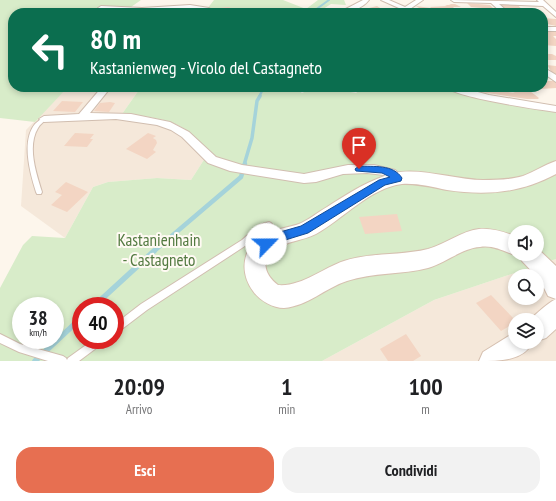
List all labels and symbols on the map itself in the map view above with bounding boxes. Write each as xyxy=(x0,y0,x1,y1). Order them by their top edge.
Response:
pin xyxy=(342,128,376,169)
position arrow xyxy=(245,223,287,265)
park label: Kastanienhain - Castagneto xyxy=(117,229,201,271)
speed limit sign: 40 xyxy=(72,297,124,349)

